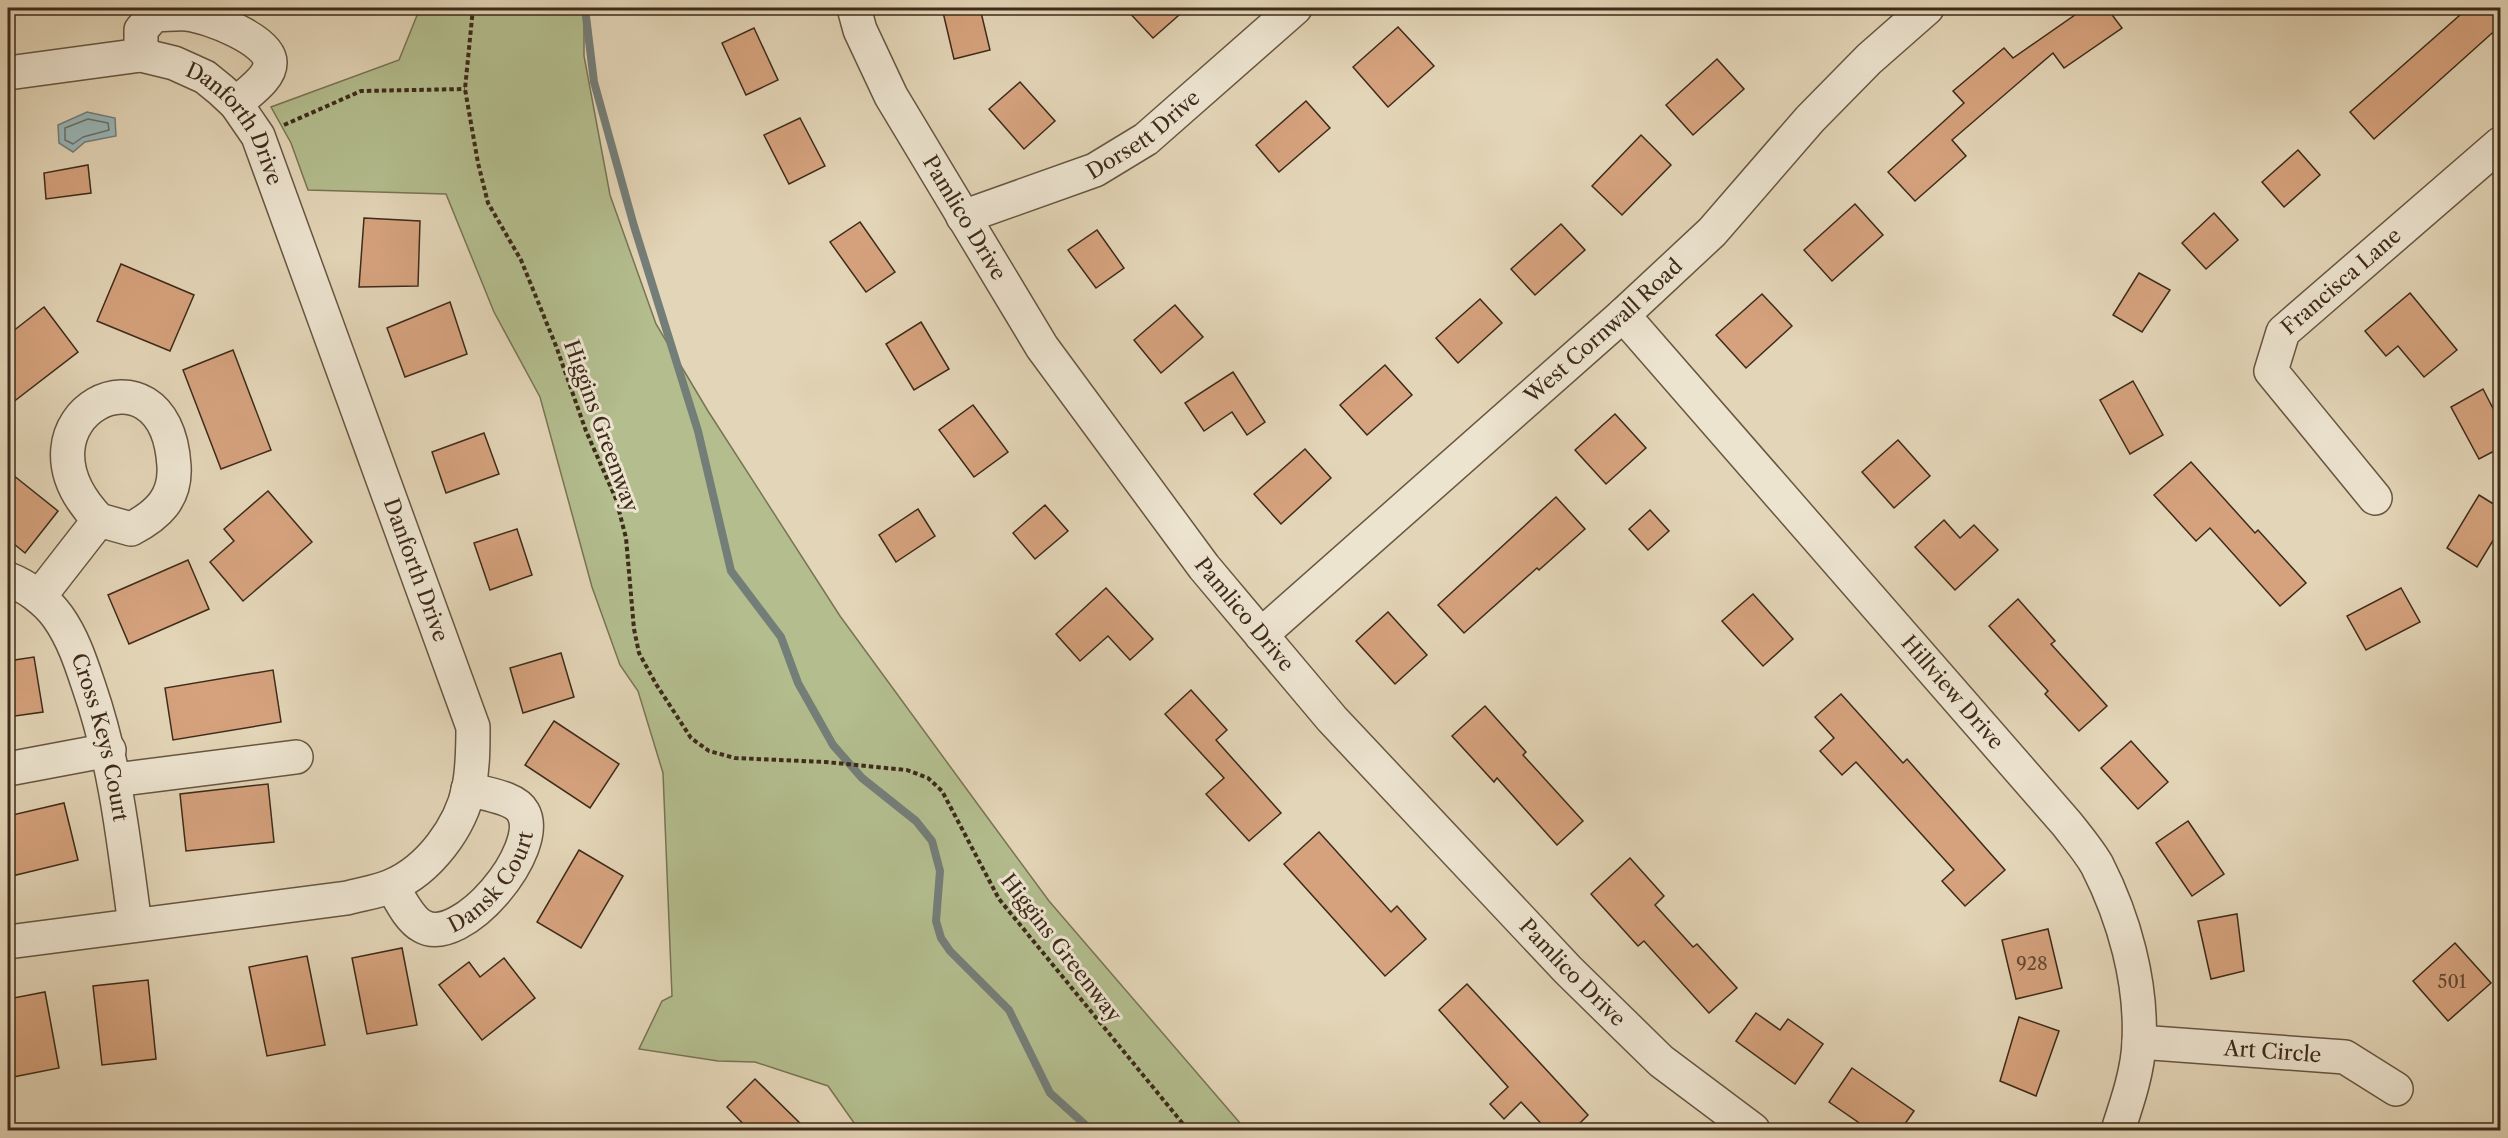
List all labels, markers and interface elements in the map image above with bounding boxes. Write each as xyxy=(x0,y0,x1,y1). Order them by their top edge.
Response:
street label: Danforth Drive xyxy=(182,57,288,188)
street label: Dorsett Drive xyxy=(1082,85,1205,184)
street label: Pamlico Drive xyxy=(918,151,1012,285)
street label: Francisca Lane xyxy=(2276,222,2406,340)
street label: West Cornwall Road xyxy=(1519,253,1687,409)
street label: Higgins Greenway xyxy=(559,336,644,516)
street label: Danforth Drive xyxy=(379,495,454,645)
street label: Pamlico Drive xyxy=(1189,553,1299,676)
street label: Hillview Drive xyxy=(1896,630,2009,754)
street label: Cross Keys Court xyxy=(66,650,134,824)
street label: Dansk Court xyxy=(444,829,538,938)
street label: Higgins Greenway xyxy=(996,869,1127,1027)
street label: Pamlico Drive xyxy=(1514,913,1631,1031)
house number: 928 xyxy=(2016,953,2048,975)
house number: 501 xyxy=(2438,971,2467,993)
street label: Art Circle xyxy=(2222,1035,2322,1067)

